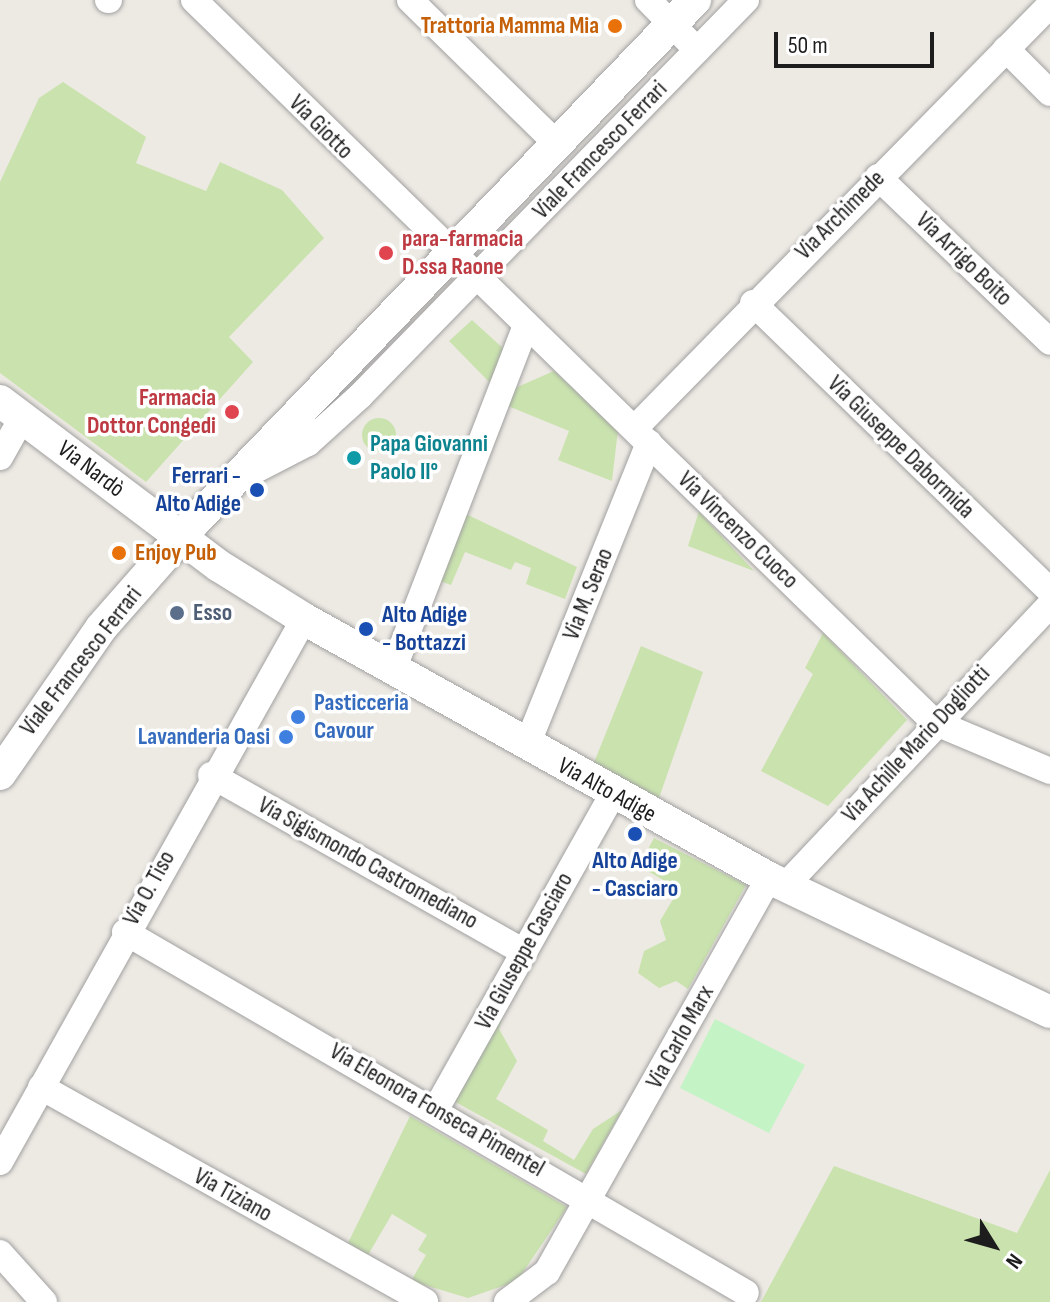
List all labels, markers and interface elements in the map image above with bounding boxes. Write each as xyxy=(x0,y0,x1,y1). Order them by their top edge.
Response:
place label: Trattoria Mamma Mia xyxy=(421,12,599,40)
scale bar xyxy=(778,16,938,66)
marker: Trattoria Mamma Mia xyxy=(606,17,624,35)
text: 50 m xyxy=(788,31,828,60)
street label: Viale Francesco Ferrari xyxy=(527,75,673,225)
street label: Via Giotto xyxy=(283,89,359,165)
street label: Via Archimede xyxy=(789,164,891,266)
street label: Via Arrigo Boito xyxy=(910,206,1018,312)
place label: para-farmacia D.ssa Raone xyxy=(402,225,523,281)
marker: para-farmacia D.ssa Raone xyxy=(377,244,395,262)
street label: Via Giuseppe Dabormida xyxy=(821,370,981,524)
place label: Farmacia Dottor Congedi xyxy=(87,384,216,440)
marker: Farmacia Dottor Congedi xyxy=(223,403,241,421)
place label: Papa Giovanni Paolo II° xyxy=(370,430,488,486)
street label: Via Nardò xyxy=(52,435,130,503)
marker: Papa Giovanni Paolo II° xyxy=(345,449,363,467)
place label: Ferrari - Alto Adige xyxy=(156,462,241,518)
street label: Via Vincenzo Cuoco xyxy=(672,465,804,595)
marker: Ferrari - Alto Adige xyxy=(248,481,266,499)
place label: Enjoy Pub xyxy=(135,539,217,567)
marker: Enjoy Pub xyxy=(110,544,128,562)
street label: Via M. Serao xyxy=(557,544,619,644)
street label: Viale Francesco Ferrari xyxy=(14,581,148,741)
place label: Esso xyxy=(193,599,232,627)
place label: Alto Adige - Bottazzi xyxy=(382,601,467,657)
marker: Esso xyxy=(168,604,186,622)
marker: Alto Adige - Bottazzi xyxy=(357,620,375,638)
street label: Via Achille Mario Dogliotti xyxy=(836,660,996,828)
place label: Pasticceria Cavour xyxy=(314,689,409,745)
marker: Pasticceria Cavour xyxy=(289,708,307,726)
place label: Lavanderia Oasi xyxy=(138,723,270,751)
marker: Lavanderia Oasi xyxy=(277,728,295,746)
street label: Via Alto Adige xyxy=(553,751,661,829)
street label: Via Sigismondo Castromediano xyxy=(253,791,483,935)
marker: Alto Adige - Casciaro xyxy=(626,825,644,843)
street label: Via O. Tiso xyxy=(117,846,181,930)
place label: Alto Adige - Casciaro xyxy=(592,847,678,903)
street label: Via Giuseppe Casciaro xyxy=(469,867,579,1035)
street label: Via Carlo Marx xyxy=(640,980,720,1094)
street label: Via Eleonora Fonseca Pimentel xyxy=(325,1037,549,1183)
street label: Via Tiziano xyxy=(189,1162,277,1228)
north arrow xyxy=(954,1206,1034,1286)
text: N xyxy=(999,1248,1028,1274)

